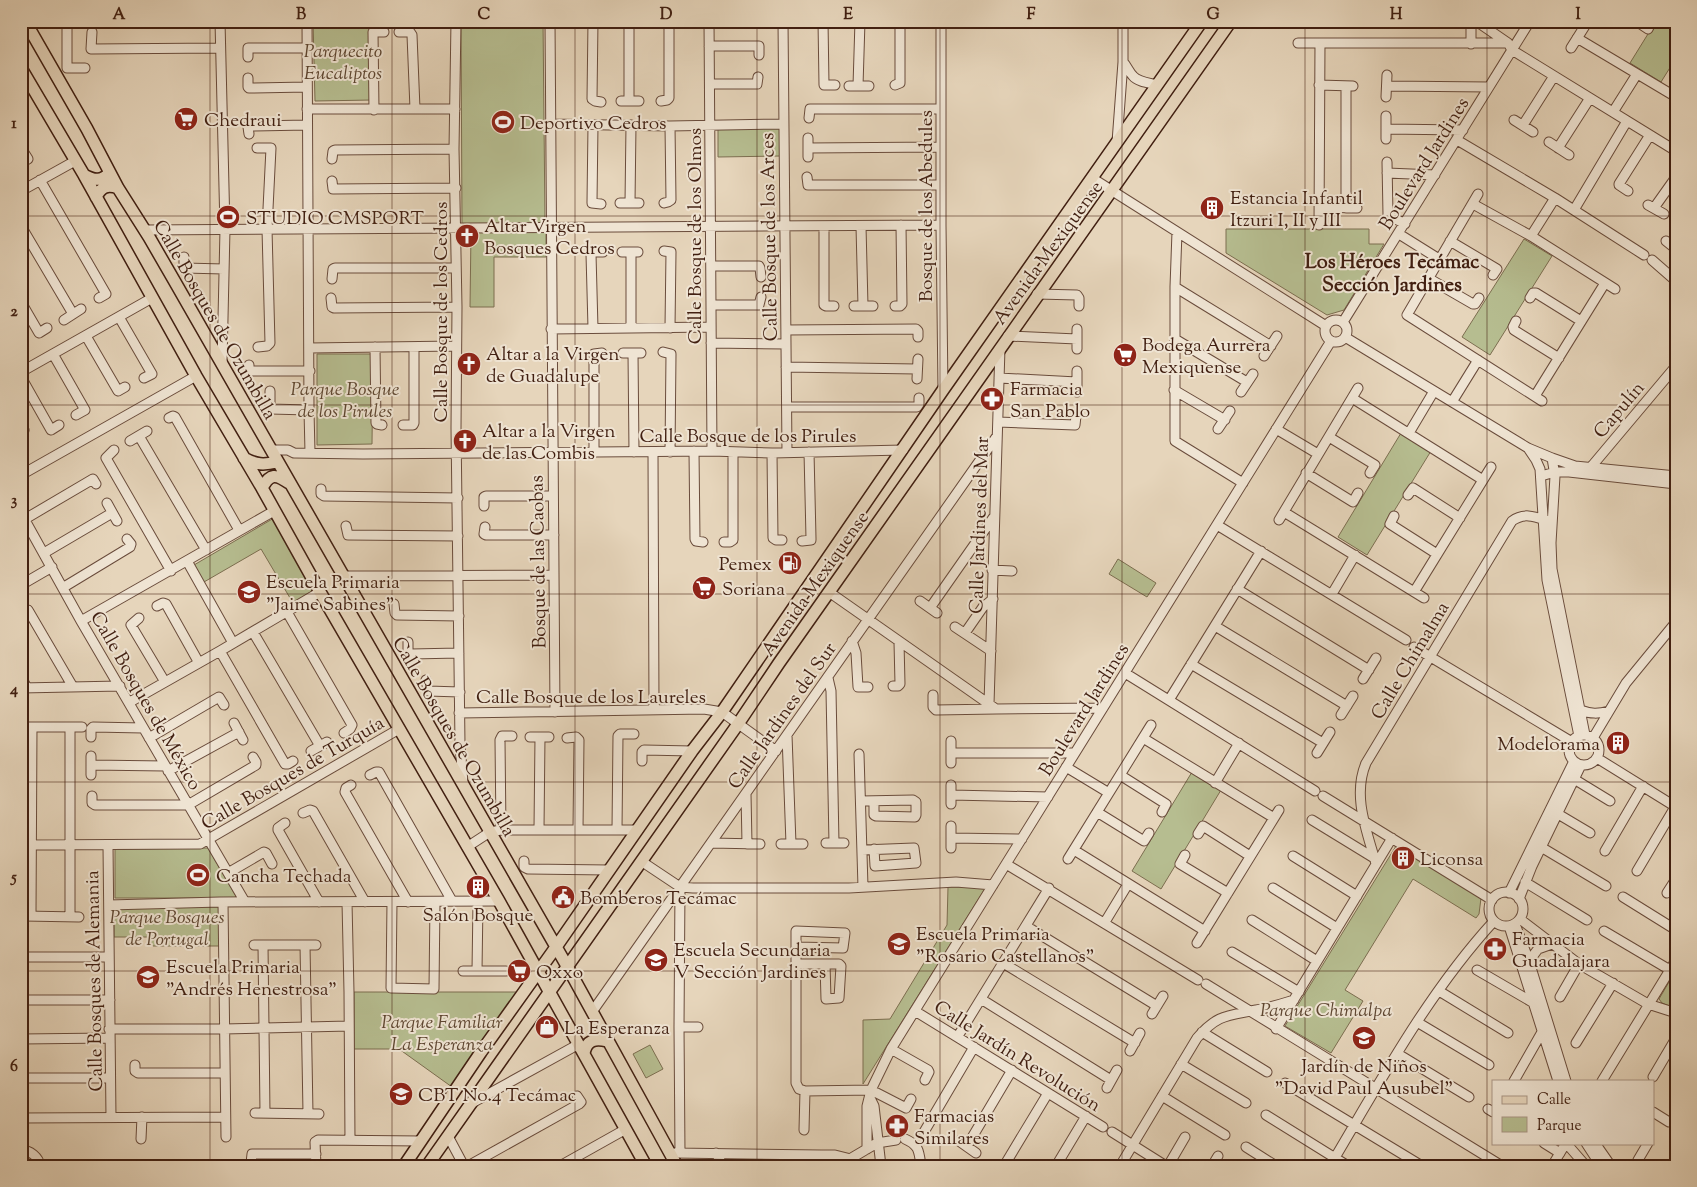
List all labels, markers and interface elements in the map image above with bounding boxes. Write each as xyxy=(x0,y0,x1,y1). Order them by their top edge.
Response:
text: A xyxy=(113,4,126,27)
text: B xyxy=(296,4,306,27)
text: C xyxy=(478,4,491,27)
text: D xyxy=(660,4,673,27)
text: E xyxy=(843,4,853,27)
text: F xyxy=(1027,4,1036,27)
text: G xyxy=(1206,4,1220,27)
text: H xyxy=(1390,4,1403,27)
text: I xyxy=(1575,4,1581,27)
park label: Parquecito Eucaliptos xyxy=(304,39,382,88)
street label: Boulevard Jardines xyxy=(1373,93,1477,236)
supermarket icon: Chedraui xyxy=(173,106,199,132)
place label: Chedraui xyxy=(204,108,282,135)
sports icon: Deportivo Cedros xyxy=(490,109,516,135)
street label: Bosque de los Abedules xyxy=(914,110,941,302)
place label: Deportivo Cedros xyxy=(520,111,667,138)
text: 1 xyxy=(11,113,17,136)
street label: Calle Bosque de los Olmos xyxy=(683,128,710,344)
street label: Calle Bosque de los Arces xyxy=(755,132,786,342)
street label: Avenida Mexiquense xyxy=(988,176,1111,331)
place label: Estancia Infantil Itzuri I, II y III xyxy=(1230,186,1363,235)
building icon: Estancia Infantil Itzuri I, II y III xyxy=(1199,195,1225,221)
street label: Calle Bosque de los Cedros xyxy=(429,202,456,422)
sports icon: STUDIO CMSPORT xyxy=(215,204,241,230)
place label: STUDIO CMSPORT xyxy=(246,206,424,233)
place label: Altar Virgen Bosques Cedros xyxy=(484,214,615,263)
street label: Calle Bosques de Ozumbilla xyxy=(145,215,282,426)
church icon: Altar Virgen Bosques Cedros xyxy=(454,223,480,249)
district label: Los Héroes Tecámac Sección Jardines xyxy=(1305,249,1479,301)
text: 2 xyxy=(10,301,18,324)
place label: Bodega Aurrera Mexiquense xyxy=(1142,333,1271,382)
place label: Altar a la Virgen de Guadalupe xyxy=(486,342,620,391)
supermarket icon: Bodega Aurrera Mexiquense xyxy=(1112,342,1138,368)
church icon: Altar a la Virgen de Guadalupe xyxy=(456,351,482,377)
street label: Capulín xyxy=(1588,376,1652,445)
park label: Parque Bosque de los Pirules xyxy=(291,377,400,426)
place label: Farmacia San Pablo xyxy=(1010,377,1090,426)
pharmacy icon: Farmacia San Pablo xyxy=(979,386,1005,412)
place label: Altar a la Virgen de las Combis xyxy=(482,419,616,468)
street label: Calle Bosque de los Pirules xyxy=(640,424,856,451)
church icon: Altar a la Virgen de las Combis xyxy=(452,428,478,454)
street label: Calle Jardines del Mar xyxy=(964,436,997,614)
street label: Bosque de las Caobas xyxy=(524,475,555,649)
text: 3 xyxy=(11,490,18,513)
street label: Avenida Mexiquense xyxy=(756,506,877,663)
fuel station icon: Pemex xyxy=(777,550,803,576)
place label: Pemex xyxy=(719,552,772,579)
place label: Escuela Primaria "Jaime Sabines" xyxy=(266,570,400,619)
supermarket icon: Soriana xyxy=(691,575,717,601)
place label: Soriana xyxy=(722,577,785,604)
school or university icon: Escuela Primaria "Jaime Sabines" xyxy=(236,579,262,605)
street label: Calle Chimalma xyxy=(1365,597,1457,725)
street label: Calle Bosques de México xyxy=(82,607,207,796)
street label: Calle Bosques de Ozumbilla xyxy=(384,632,521,843)
street label: Calle Jardines del Sur xyxy=(722,637,844,795)
street label: Boulevard Jardines xyxy=(1033,639,1137,782)
text: 4 xyxy=(9,679,18,702)
street label: Calle Bosque de los Laureles xyxy=(476,685,706,712)
street label: Calle Bosques de Turquía xyxy=(197,711,390,838)
building icon: Modelorama xyxy=(1605,730,1631,756)
place label: Modelorama xyxy=(1497,732,1600,759)
building icon: Liconsa xyxy=(1390,845,1416,871)
place label: Liconsa xyxy=(1420,847,1483,874)
sports icon: Cancha Techada xyxy=(185,862,211,888)
place label: Cancha Techada xyxy=(216,864,352,891)
text: 5 xyxy=(9,867,17,890)
street label: Calle Bosques de Alemania xyxy=(80,870,111,1092)
building icon: Salón Bosque xyxy=(465,874,491,900)
public building icon: Bomberos Tecámac xyxy=(550,884,576,910)
place label: Bomberos Tecámac xyxy=(580,886,737,913)
place label: Salón Bosque xyxy=(423,903,534,930)
park label: Parque Bosques de Portugal xyxy=(110,905,225,954)
place label: Escuela Primaria "Rosario Castellanos" xyxy=(916,922,1095,971)
place label: Farmacia Guadalajara xyxy=(1512,927,1610,976)
school or university icon: Escuela Primaria "Rosario Castellanos" xyxy=(886,931,912,957)
pharmacy icon: Farmacia Guadalajara xyxy=(1482,936,1508,962)
place label: Escuela Secundaria V Sección Jardines xyxy=(674,938,831,987)
school or university icon: Escuela Secundaria V Sección Jardines xyxy=(643,947,669,973)
place label: Escuela Primaria "Andrés Henestrosa" xyxy=(166,955,337,1004)
supermarket icon: Oxxo xyxy=(506,958,532,984)
place label: Oxxo xyxy=(536,960,583,987)
school or university icon: Escuela Primaria "Andrés Henestrosa" xyxy=(135,964,161,990)
street label: Calle Jardín Revolución xyxy=(928,995,1105,1120)
park label: Parque Chimalpa xyxy=(1260,998,1392,1025)
park label: Parque Familiar La Esperanza xyxy=(381,1010,503,1059)
shop icon: La Esperanza xyxy=(534,1014,560,1040)
place label: La Esperanza xyxy=(564,1016,670,1043)
school or university icon: Jardín de Niños "David Paul Ausubel" xyxy=(1351,1025,1377,1051)
place label: Jardín de Niños "David Paul Ausubel" xyxy=(1275,1054,1453,1103)
text: 6 xyxy=(10,1056,18,1079)
legend xyxy=(1492,1080,1654,1144)
school or university icon: CBT No.4 Tecámac xyxy=(388,1081,414,1107)
place label: CBT No.4 Tecámac xyxy=(418,1083,577,1110)
text: Calle xyxy=(1537,1090,1571,1111)
place label: Farmacias Similares xyxy=(914,1104,994,1153)
pharmacy icon: Farmacias Similares xyxy=(884,1113,910,1139)
text: Parque xyxy=(1537,1116,1581,1137)

